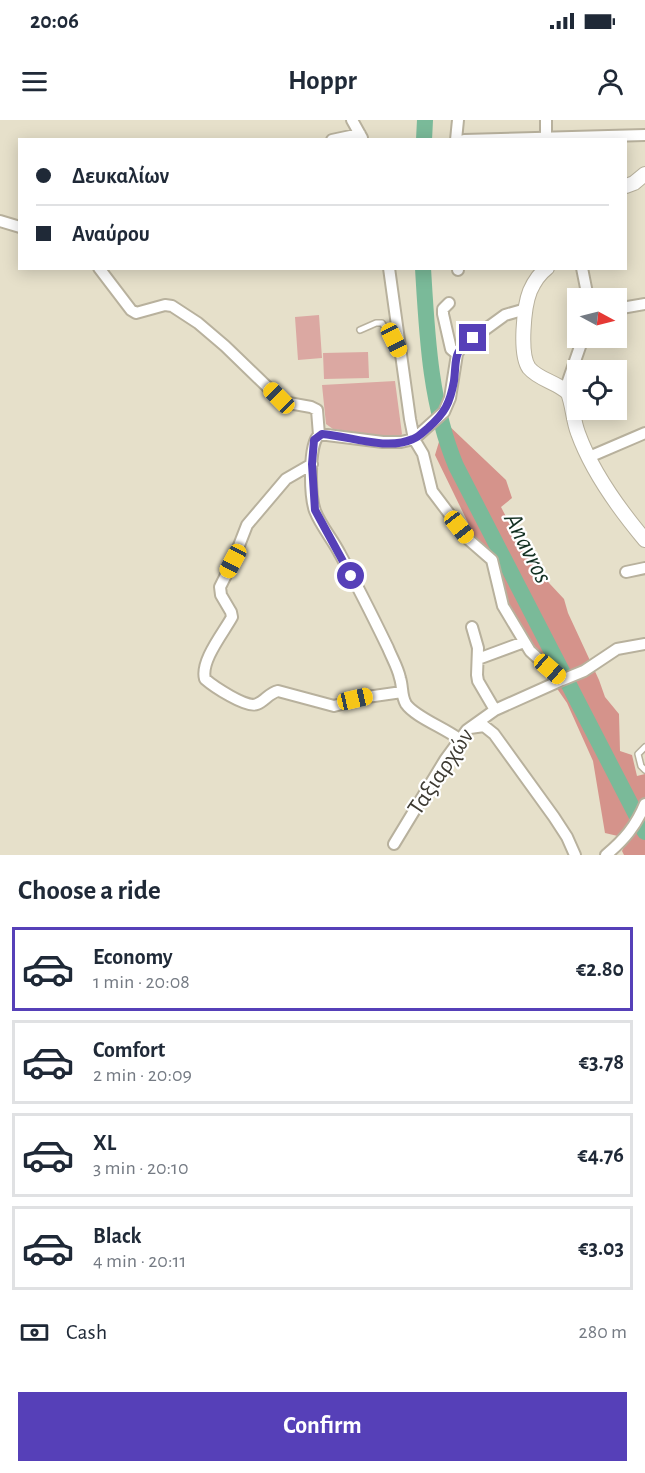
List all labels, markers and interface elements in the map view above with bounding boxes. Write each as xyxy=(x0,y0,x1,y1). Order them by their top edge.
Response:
text: 20:06 xyxy=(30,10,79,32)
icon: menu xyxy=(18,65,51,98)
icon: person xyxy=(594,65,627,98)
text: Hoppr xyxy=(288,67,357,94)
text: Δευκαλίων xyxy=(72,165,169,187)
text: Αναύρου xyxy=(72,223,150,245)
north arrow xyxy=(567,288,627,348)
map controls xyxy=(567,288,627,420)
car xyxy=(378,320,410,360)
route end xyxy=(459,324,486,351)
button: locate xyxy=(567,360,627,420)
car xyxy=(260,379,298,417)
car xyxy=(441,507,477,547)
water label: Anavros xyxy=(499,508,557,587)
car xyxy=(217,541,249,581)
route start xyxy=(337,562,364,589)
car xyxy=(531,650,569,688)
car xyxy=(335,686,375,712)
street label: Ταξιαρχών xyxy=(403,724,479,820)
text: Choose a ride xyxy=(18,877,161,904)
icon: car xyxy=(21,942,75,996)
text: Economy xyxy=(93,946,173,968)
text: €2.80 xyxy=(576,958,624,980)
text: 1 min · 20:08 xyxy=(93,972,190,992)
icon: car xyxy=(21,1035,75,1089)
text: Comfort xyxy=(93,1039,165,1061)
text: €3.78 xyxy=(579,1051,624,1073)
text: 2 min · 20:09 xyxy=(93,1065,192,1085)
icon: car xyxy=(21,1128,75,1182)
text: XL xyxy=(93,1132,116,1154)
text: €4.76 xyxy=(577,1144,624,1166)
text: 3 min · 20:10 xyxy=(93,1158,189,1178)
icon: car xyxy=(21,1221,75,1275)
text: Black xyxy=(93,1225,141,1247)
text: €3.03 xyxy=(578,1237,624,1259)
text: 4 min · 20:11 xyxy=(93,1251,186,1271)
icon: cash xyxy=(18,1316,51,1349)
text: Cash xyxy=(66,1321,107,1343)
text: 280 m xyxy=(579,1322,627,1342)
button: Confirm xyxy=(18,1392,627,1461)

